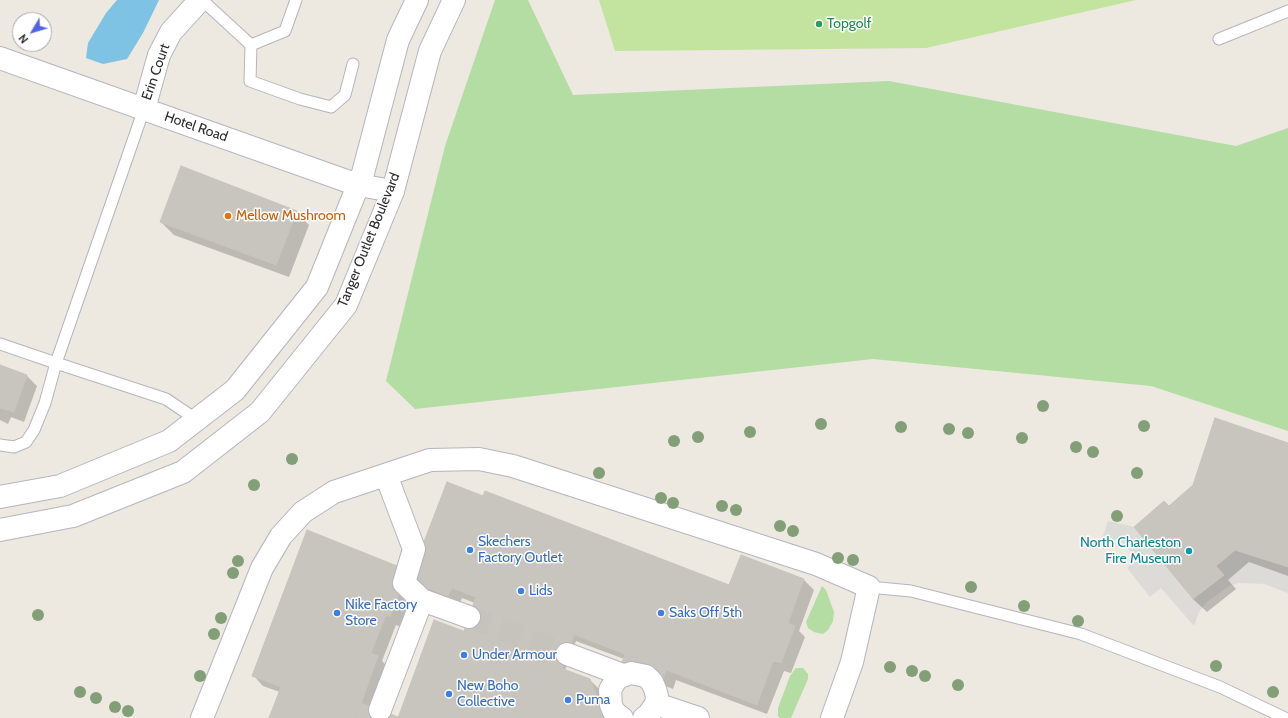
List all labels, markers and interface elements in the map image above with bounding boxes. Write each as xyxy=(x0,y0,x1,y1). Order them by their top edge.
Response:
north arrow xyxy=(12,12,52,52)
place label: Topgolf xyxy=(827,16,871,32)
marker: Topgolf xyxy=(814,19,824,29)
text: N xyxy=(15,31,31,46)
street label: Erin Court xyxy=(139,42,173,102)
street label: Hotel Road xyxy=(162,108,230,146)
street label: Tanger Outlet Boulevard xyxy=(334,170,404,310)
place label: Mellow Mushroom xyxy=(236,208,346,224)
marker: Mellow Mushroom xyxy=(223,211,233,221)
place label: Skechers Factory Outlet xyxy=(478,534,562,566)
place label: North Charleston Fire Museum xyxy=(1080,535,1181,568)
marker: Skechers Factory Outlet xyxy=(465,545,475,555)
marker: North Charleston Fire Museum xyxy=(1184,546,1194,556)
place label: Lids xyxy=(529,583,553,599)
marker: Lids xyxy=(516,586,526,596)
place label: Nike Factory Store xyxy=(345,597,417,630)
place label: Saks Off 5th xyxy=(669,605,742,621)
marker: Nike Factory Store xyxy=(332,608,342,618)
marker: Saks Off 5th xyxy=(656,608,666,618)
place label: Under Armour xyxy=(472,647,557,663)
marker: Under Armour xyxy=(459,650,469,660)
place label: New Boho Collective xyxy=(457,678,518,710)
marker: New Boho Collective xyxy=(444,689,454,699)
place label: Puma xyxy=(576,692,610,708)
marker: Puma xyxy=(563,695,573,705)

